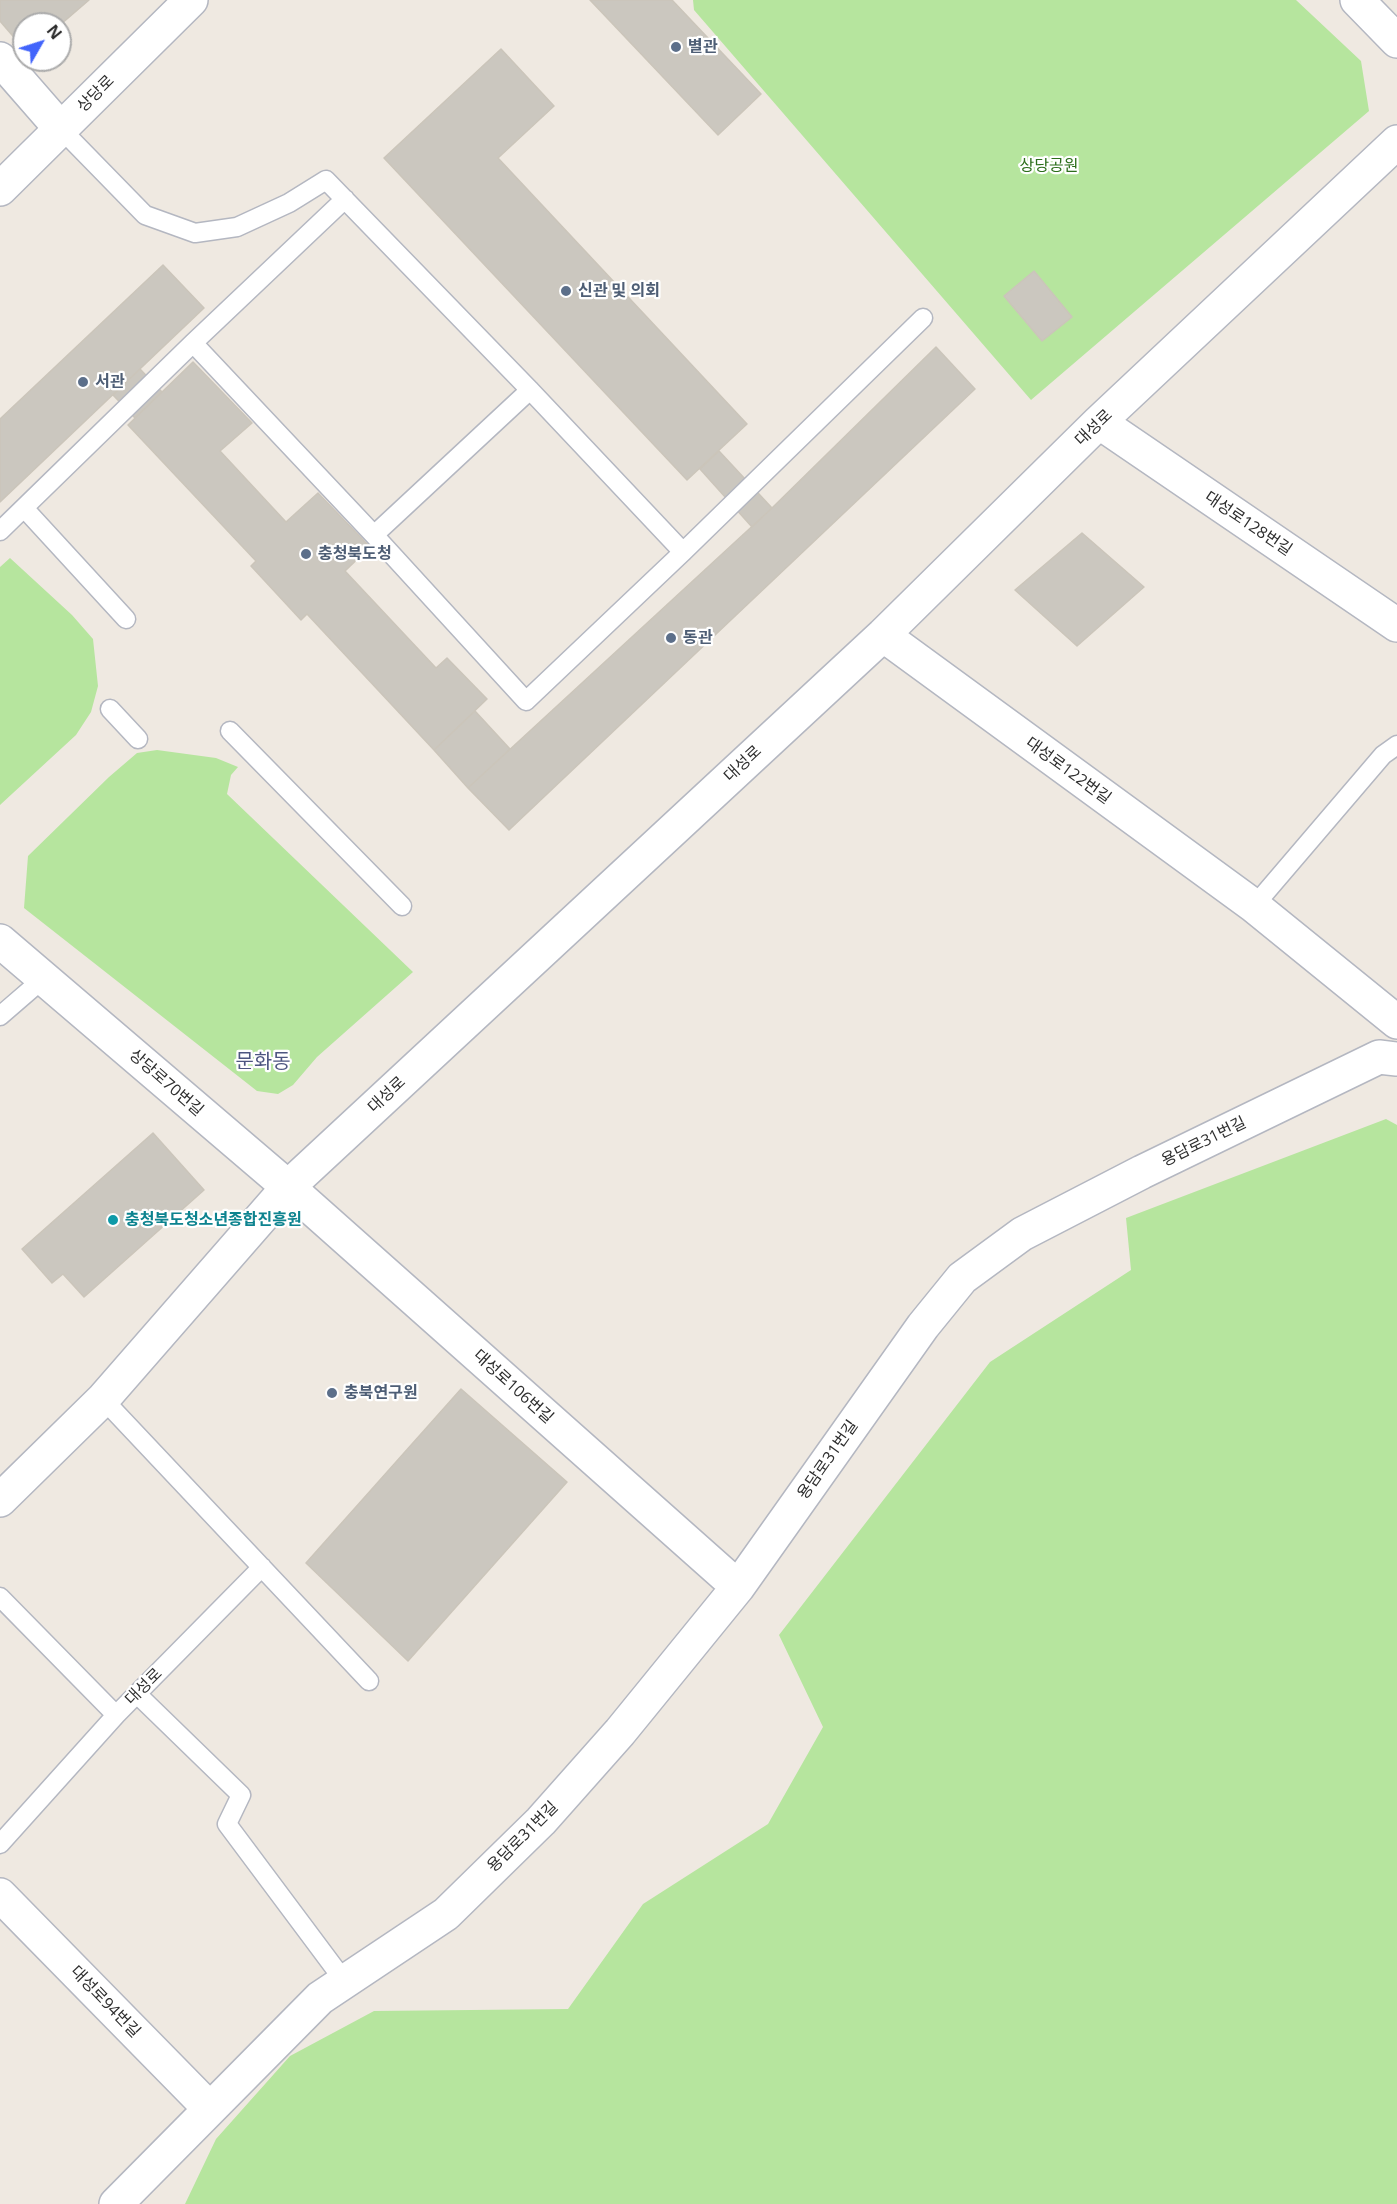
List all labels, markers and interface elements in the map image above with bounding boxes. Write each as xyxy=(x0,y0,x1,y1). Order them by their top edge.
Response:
north arrow xyxy=(12,12,72,72)
text: N xyxy=(42,20,67,44)
place label: 별관 xyxy=(688,37,717,57)
marker: 별관 xyxy=(669,40,683,54)
street label: 상당로 xyxy=(74,72,118,116)
park label: 상당공원 xyxy=(1020,156,1078,176)
place label: 신관 및 의회 xyxy=(578,281,660,301)
marker: 신관 및 의회 xyxy=(559,284,573,298)
place label: 서관 xyxy=(95,372,124,392)
marker: 서관 xyxy=(76,375,90,389)
street label: 대성로 xyxy=(1071,406,1117,450)
street label: 대성로128번길 xyxy=(1201,488,1295,560)
place label: 충청북도청 xyxy=(318,544,392,564)
marker: 충청북도청 xyxy=(299,547,313,561)
place label: 동관 xyxy=(683,628,712,648)
marker: 동관 xyxy=(664,631,678,645)
street label: 대성로122번길 xyxy=(1021,734,1115,808)
street label: 대성로 xyxy=(720,742,766,786)
street label: 상당로70번길 xyxy=(125,1046,207,1120)
district label: 문화동 xyxy=(235,1050,291,1074)
street label: 대성로 xyxy=(364,1073,410,1117)
street label: 용담로31번길 xyxy=(1158,1113,1250,1171)
place label: 충청북도청소년종합진흥원 xyxy=(125,1210,302,1230)
marker: 충청북도청소년종합진흥원 xyxy=(106,1213,120,1227)
street label: 대성로106번길 xyxy=(469,1346,557,1428)
place label: 충북연구원 xyxy=(344,1383,418,1403)
marker: 충북연구원 xyxy=(325,1386,339,1400)
street label: 용담로31번길 xyxy=(794,1417,862,1503)
street label: 대성로 xyxy=(122,1665,166,1709)
street label: 용담로31번길 xyxy=(484,1798,562,1876)
street label: 대성로94번길 xyxy=(66,1962,144,2042)

